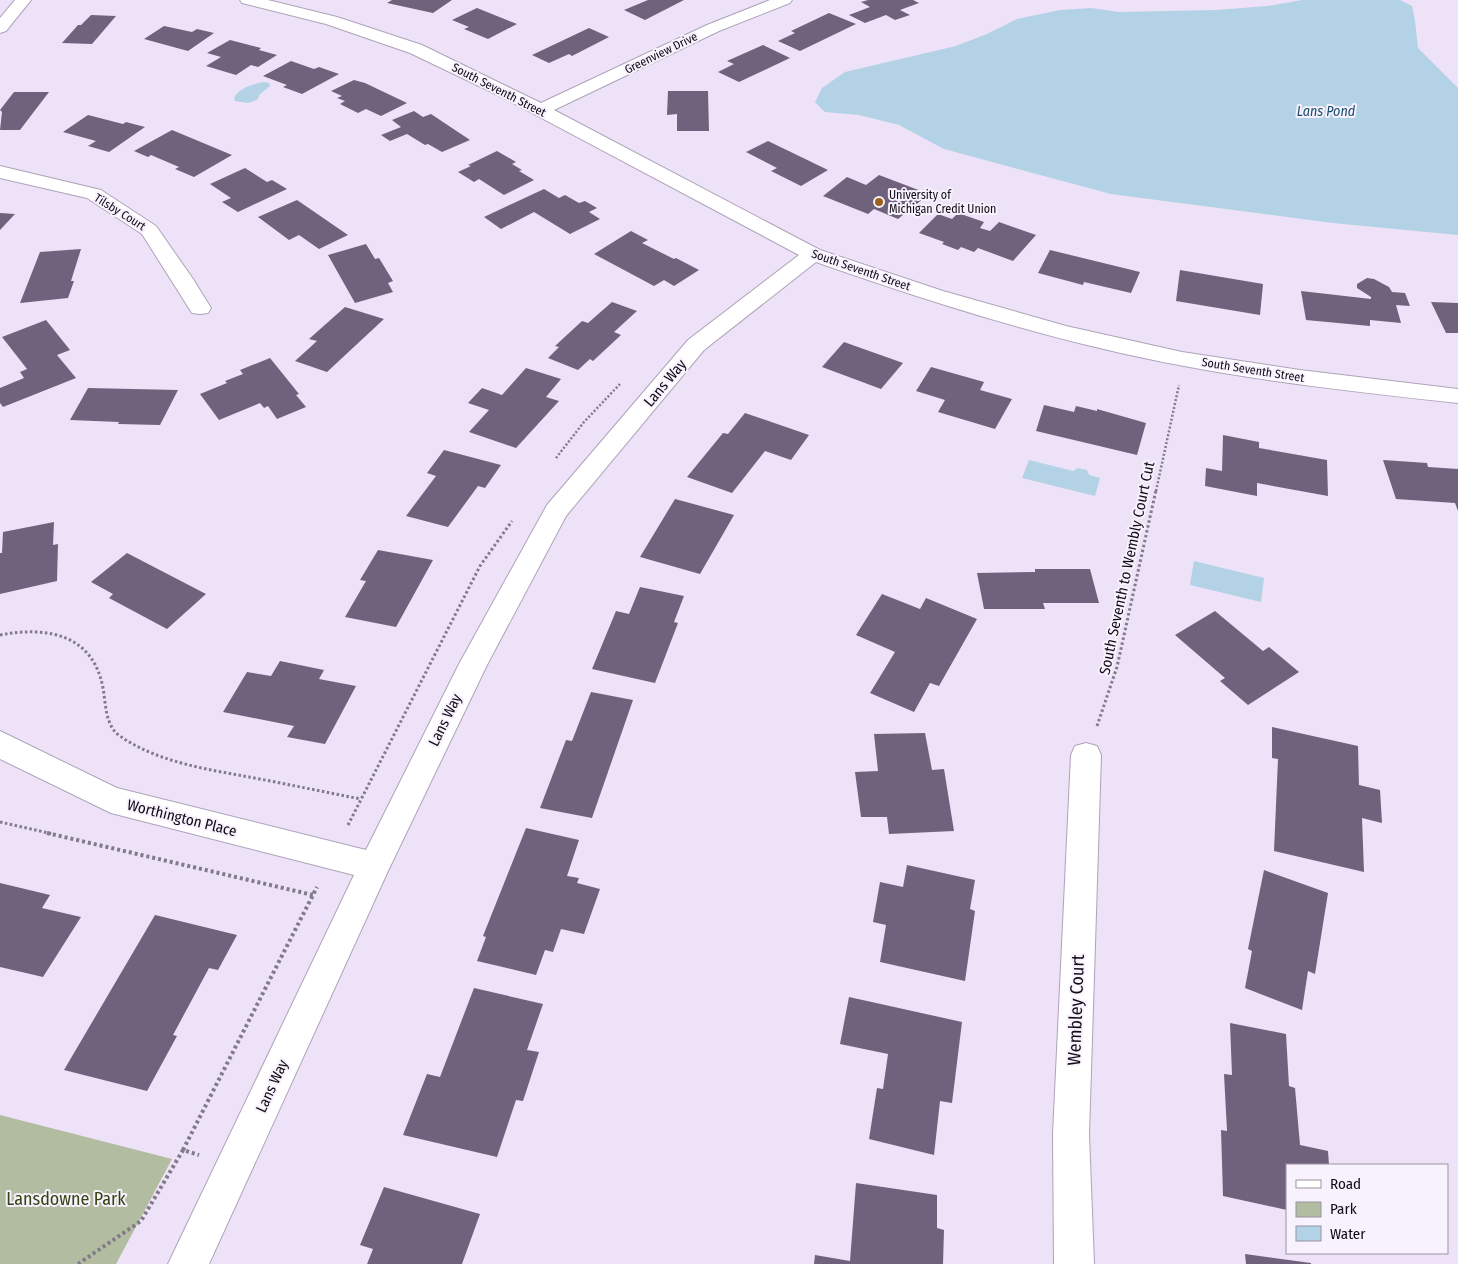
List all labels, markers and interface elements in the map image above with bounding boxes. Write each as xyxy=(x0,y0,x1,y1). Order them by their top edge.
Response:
street label: Greenview Drive xyxy=(622,29,700,77)
street label: South Seventh Street xyxy=(450,60,548,120)
water label: Lans Pond xyxy=(1297,103,1356,120)
place label: University of Michigan Credit Union xyxy=(889,188,996,216)
street label: Tilsby Court xyxy=(92,191,148,233)
marker: University of Michigan Credit Union xyxy=(873,196,885,208)
street label: South Seventh Street xyxy=(810,247,912,294)
street label: Lans Way xyxy=(640,355,690,410)
street label: South Seventh Street xyxy=(1201,355,1305,385)
street label: South Seventh to Wembly Court Cut xyxy=(1096,460,1158,676)
street label: Lans Way xyxy=(425,690,466,749)
street label: Worthington Place xyxy=(125,796,239,840)
street label: Wembley Court xyxy=(1063,954,1089,1066)
street label: Lans Way xyxy=(252,1056,292,1115)
legend xyxy=(1286,1164,1448,1254)
text: Road xyxy=(1330,1175,1361,1193)
park label: Lansdowne Park xyxy=(6,1188,126,1210)
text: Park xyxy=(1330,1200,1357,1218)
text: Water xyxy=(1330,1225,1366,1243)

